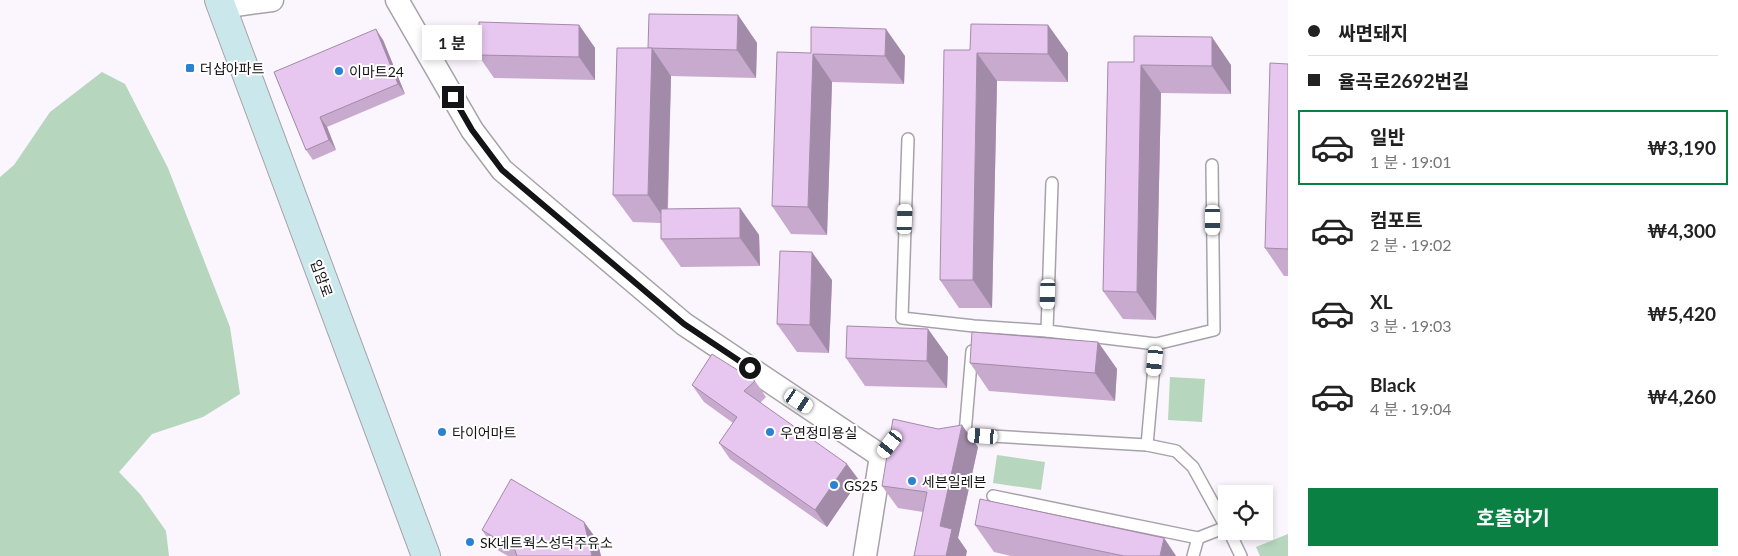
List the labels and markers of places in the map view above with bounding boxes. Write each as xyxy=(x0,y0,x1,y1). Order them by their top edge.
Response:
place label: 더샵아파트 xyxy=(200,60,265,77)
marker: 더샵아파트 xyxy=(184,62,196,74)
place label: 이마트24 xyxy=(349,63,404,80)
marker: 이마트24 xyxy=(333,65,345,77)
place label: 타이어마트 xyxy=(452,424,517,441)
place label: 우연정미용실 xyxy=(780,424,857,441)
marker: 타이어마트 xyxy=(436,426,448,438)
marker: 우연정미용실 xyxy=(764,426,776,438)
place label: 세븐일레븐 xyxy=(922,473,987,490)
marker: 세븐일레븐 xyxy=(906,475,918,487)
place label: GS25 xyxy=(844,477,878,494)
marker: GS25 xyxy=(828,479,840,491)
place label: SK네트웍스성덕주유소 xyxy=(480,534,613,551)
marker: SK네트웍스성덕주유소 xyxy=(464,536,476,548)

